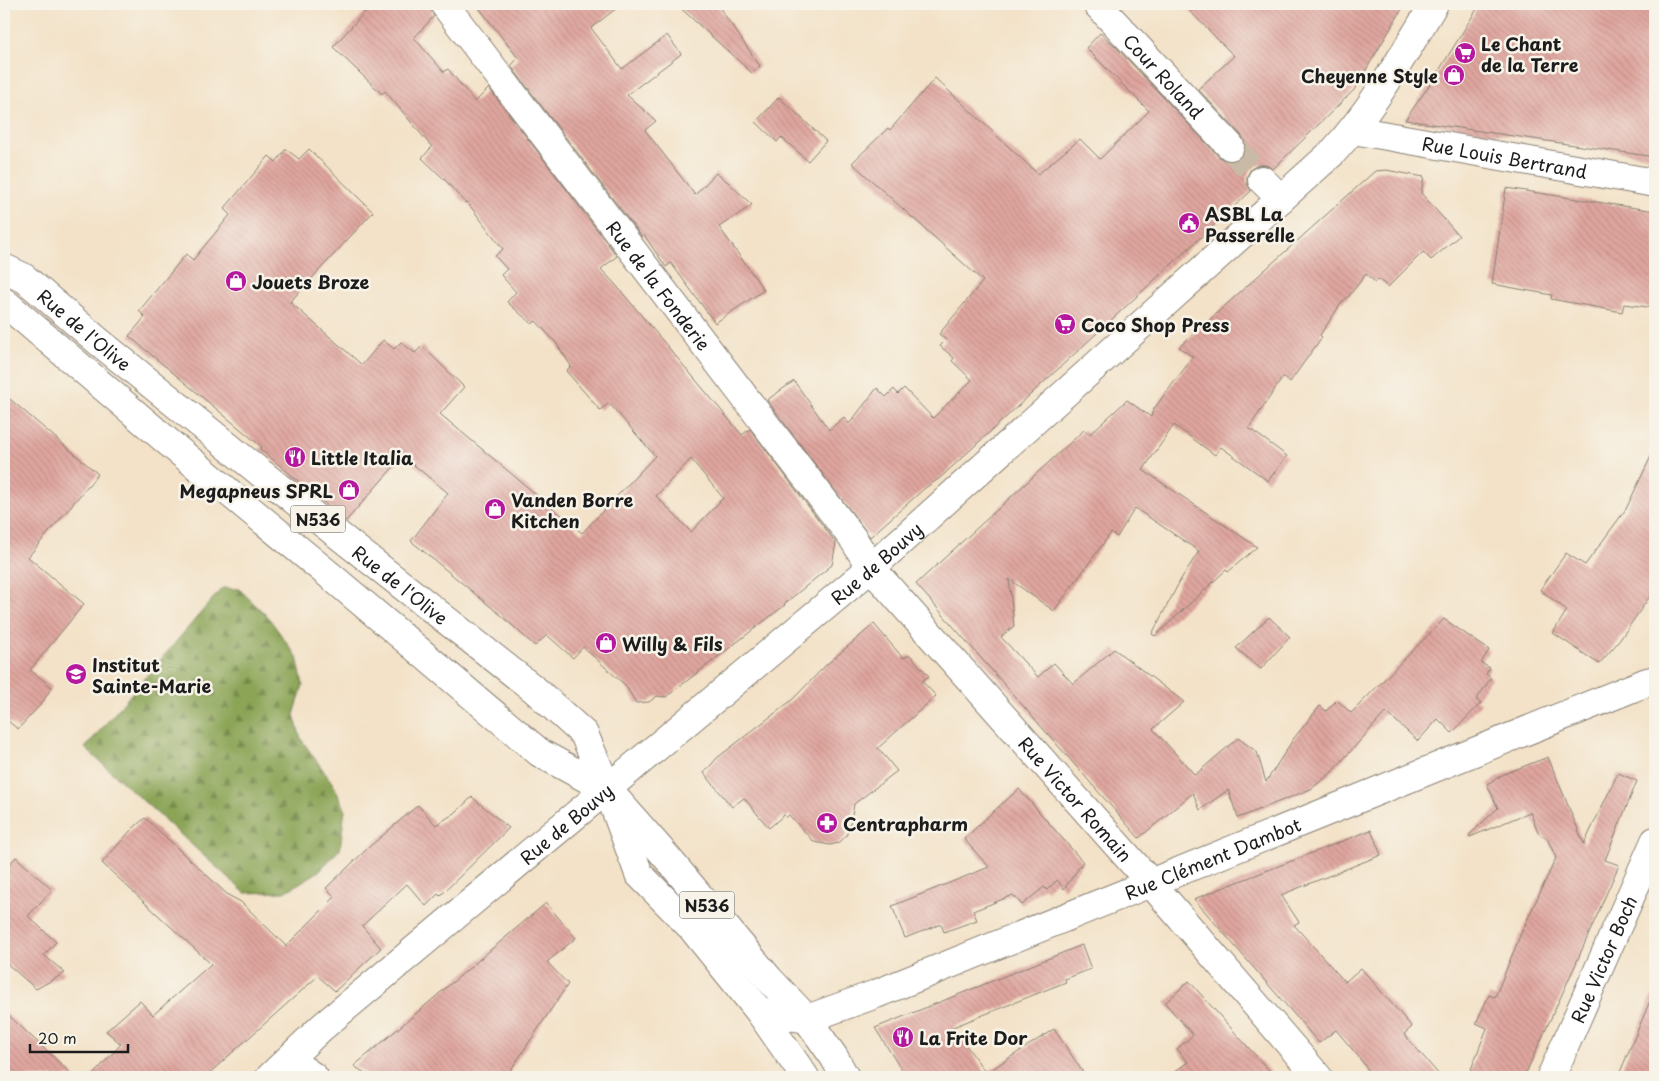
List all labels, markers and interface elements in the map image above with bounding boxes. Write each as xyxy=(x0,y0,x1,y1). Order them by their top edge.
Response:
street label: Cour Roland xyxy=(1117,27,1211,124)
place label: Le Chant de la Terre xyxy=(1481,30,1579,78)
supermarket icon: Le Chant de la Terre xyxy=(1453,41,1477,65)
place label: Cheyenne Style xyxy=(1301,62,1438,89)
shop icon: Cheyenne Style xyxy=(1442,63,1466,87)
street label: Rue Louis Bertrand xyxy=(1420,129,1589,184)
place label: ASBL La Passerelle xyxy=(1205,200,1295,248)
public building icon: ASBL La Passerelle xyxy=(1177,211,1201,235)
street label: Rue de la Fonderie xyxy=(601,215,718,356)
place label: Jouets Broze xyxy=(252,268,369,295)
shop icon: Jouets Broze xyxy=(224,269,248,293)
street label: Rue de l'Olive xyxy=(32,282,138,377)
place label: Coco Shop Press xyxy=(1081,311,1229,338)
supermarket icon: Coco Shop Press xyxy=(1053,312,1077,336)
place label: Little Italia xyxy=(311,444,414,471)
restaurant icon: Little Italia xyxy=(283,445,307,469)
place label: Megapneus SPRL xyxy=(180,477,333,504)
shop icon: Megapneus SPRL xyxy=(337,478,361,502)
place label: Vanden Borre Kitchen xyxy=(511,486,634,534)
shop icon: Vanden Borre Kitchen xyxy=(483,497,507,521)
road number: N536 xyxy=(290,506,346,532)
street label: Rue de Bouvy xyxy=(824,515,928,610)
street label: Rue de l'Olive xyxy=(347,538,454,630)
place label: Willy & Fils xyxy=(622,630,723,657)
shop icon: Willy & Fils xyxy=(594,631,618,655)
place label: Institut Sainte-Marie xyxy=(92,651,211,699)
school or university icon: Institut Sainte-Marie xyxy=(64,662,88,686)
street label: Rue Victor Romain xyxy=(1013,730,1139,867)
street label: Rue de Bouvy xyxy=(513,776,618,870)
place label: Centrapharm xyxy=(843,810,968,837)
street label: Rue Clément Dambot xyxy=(1120,810,1305,906)
pharmacy icon: Centrapharm xyxy=(815,811,839,835)
street label: Rue Victor Boch xyxy=(1563,891,1643,1027)
road number: N536 xyxy=(680,892,734,918)
scale bar xyxy=(30,1021,128,1053)
place label: La Frite Dor xyxy=(919,1024,1028,1051)
restaurant icon: La Frite Dor xyxy=(891,1025,915,1049)
text: 20 m xyxy=(38,1026,77,1049)

